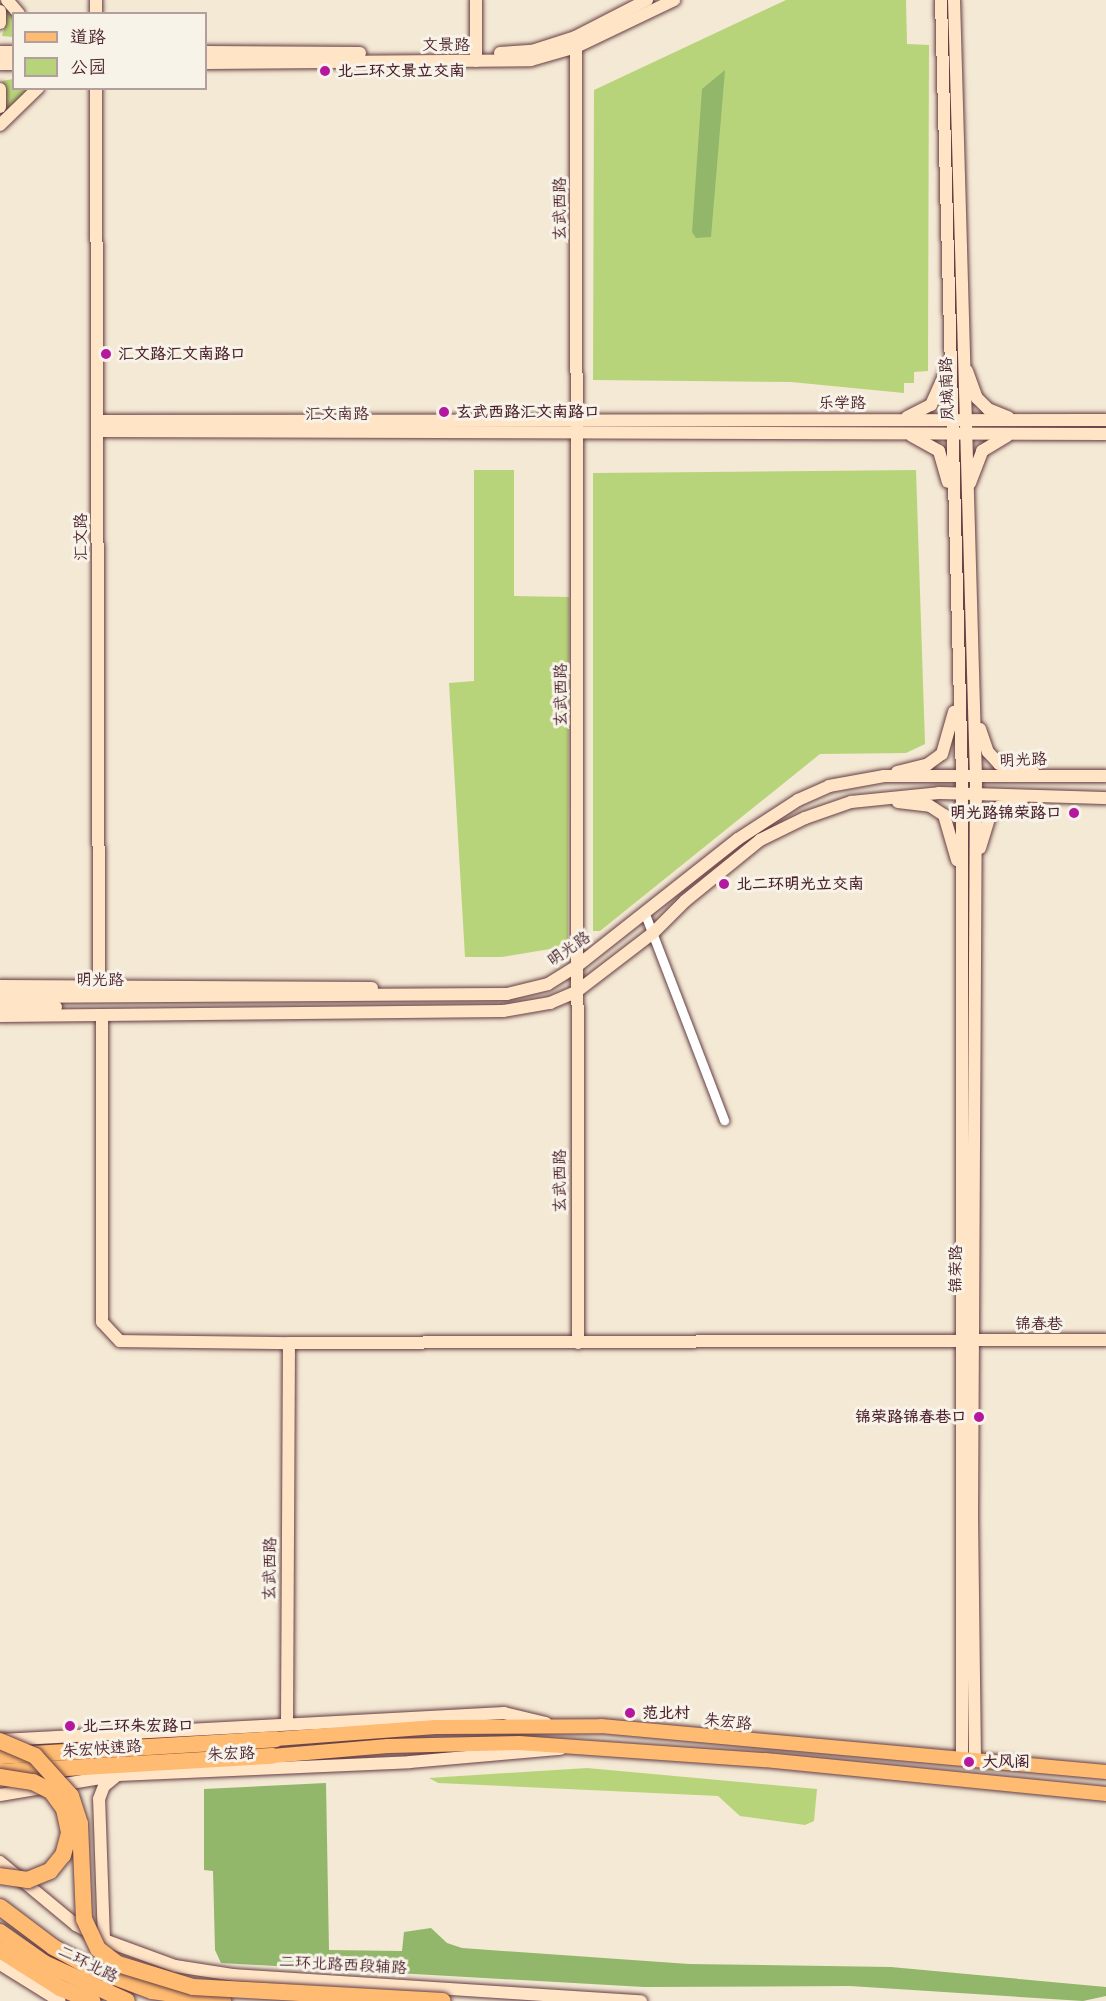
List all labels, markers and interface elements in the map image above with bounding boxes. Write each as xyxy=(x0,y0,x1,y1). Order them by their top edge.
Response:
legend xyxy=(12,12,207,90)
text: 道路 xyxy=(70,21,106,53)
street label: 文景路 xyxy=(422,35,470,55)
text: 公园 xyxy=(70,51,106,83)
place label: 北二环文景立交南 xyxy=(337,61,465,81)
marker: 北二环文景立交南 xyxy=(318,64,332,78)
street label: 玄武西路 xyxy=(550,177,570,241)
place label: 汇文路汇文南路口 xyxy=(118,344,246,364)
marker: 汇文路汇文南路口 xyxy=(99,347,113,361)
street label: 凤城南路 xyxy=(936,357,958,421)
street label: 乐学路 xyxy=(818,393,866,413)
place label: 玄武西路汇文南路口 xyxy=(456,402,600,422)
street label: 汇文南路 xyxy=(305,404,369,424)
marker: 玄武西路汇文南路口 xyxy=(437,405,451,419)
street label: 汇文路 xyxy=(71,513,91,561)
street label: 玄武西路 xyxy=(551,663,571,727)
street label: 明光路 xyxy=(999,750,1047,770)
place label: 明光路锦荣路口 xyxy=(950,803,1062,823)
marker: 明光路锦荣路口 xyxy=(1067,806,1081,820)
place label: 北二环明光立交南 xyxy=(736,874,864,894)
marker: 北二环明光立交南 xyxy=(717,877,731,891)
street label: 明光路 xyxy=(544,927,594,971)
street label: 明光路 xyxy=(76,970,124,990)
street label: 玄武西路 xyxy=(550,1149,570,1213)
street label: 锦荣路 xyxy=(946,1245,966,1293)
street label: 锦春巷 xyxy=(1015,1314,1063,1334)
place label: 锦荣路锦春巷口 xyxy=(855,1407,967,1427)
marker: 锦荣路锦春巷口 xyxy=(972,1410,986,1424)
street label: 玄武西路 xyxy=(260,1537,280,1601)
place label: 范北村 xyxy=(642,1703,690,1723)
marker: 范北村 xyxy=(623,1706,637,1720)
street label: 朱宏路 xyxy=(703,1710,753,1734)
place label: 北二环朱宏路口 xyxy=(82,1716,194,1736)
marker: 北二环朱宏路口 xyxy=(63,1719,77,1733)
street label: 朱宏快速路 xyxy=(61,1737,143,1761)
street label: 朱宏路 xyxy=(207,1744,255,1764)
place label: 大风阁 xyxy=(982,1752,1030,1772)
marker: 大风阁 xyxy=(960,1753,978,1771)
street label: 二环北路 xyxy=(55,1941,121,1987)
street label: 二环北路西段辅路 xyxy=(279,1952,407,1978)

